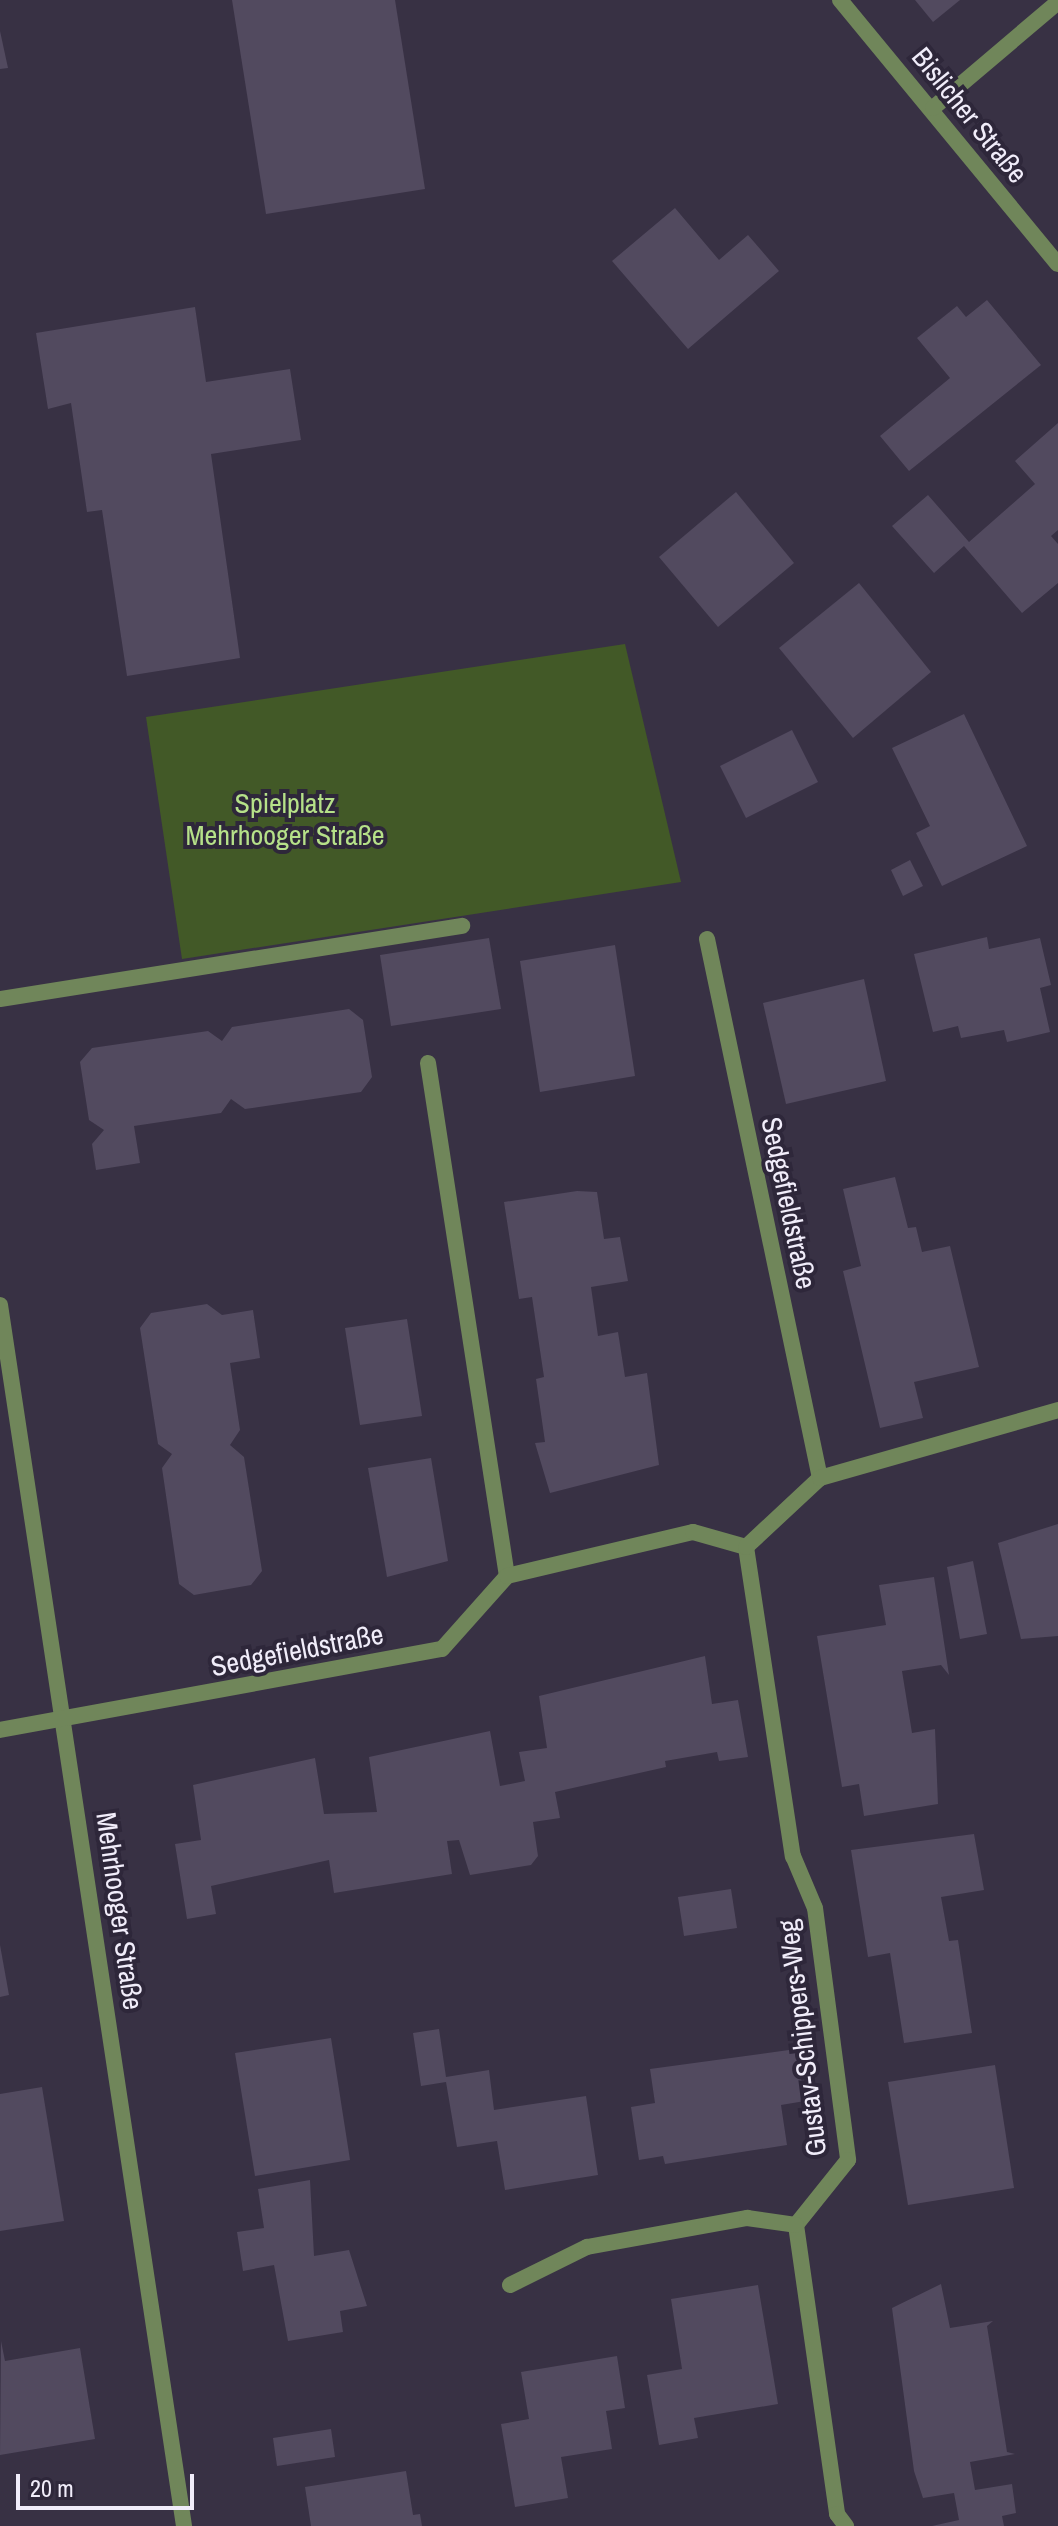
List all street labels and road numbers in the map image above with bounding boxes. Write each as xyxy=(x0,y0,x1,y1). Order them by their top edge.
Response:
street label: Bislicher Straße xyxy=(905,40,1035,190)
street label: Sedgefieldstraße xyxy=(754,1114,824,1292)
street label: Sedgefieldstraße xyxy=(208,1617,386,1683)
street label: Mehrhooger Straße xyxy=(90,1810,150,2012)
street label: Gustav-Schippers-Weg xyxy=(771,1918,833,2158)

